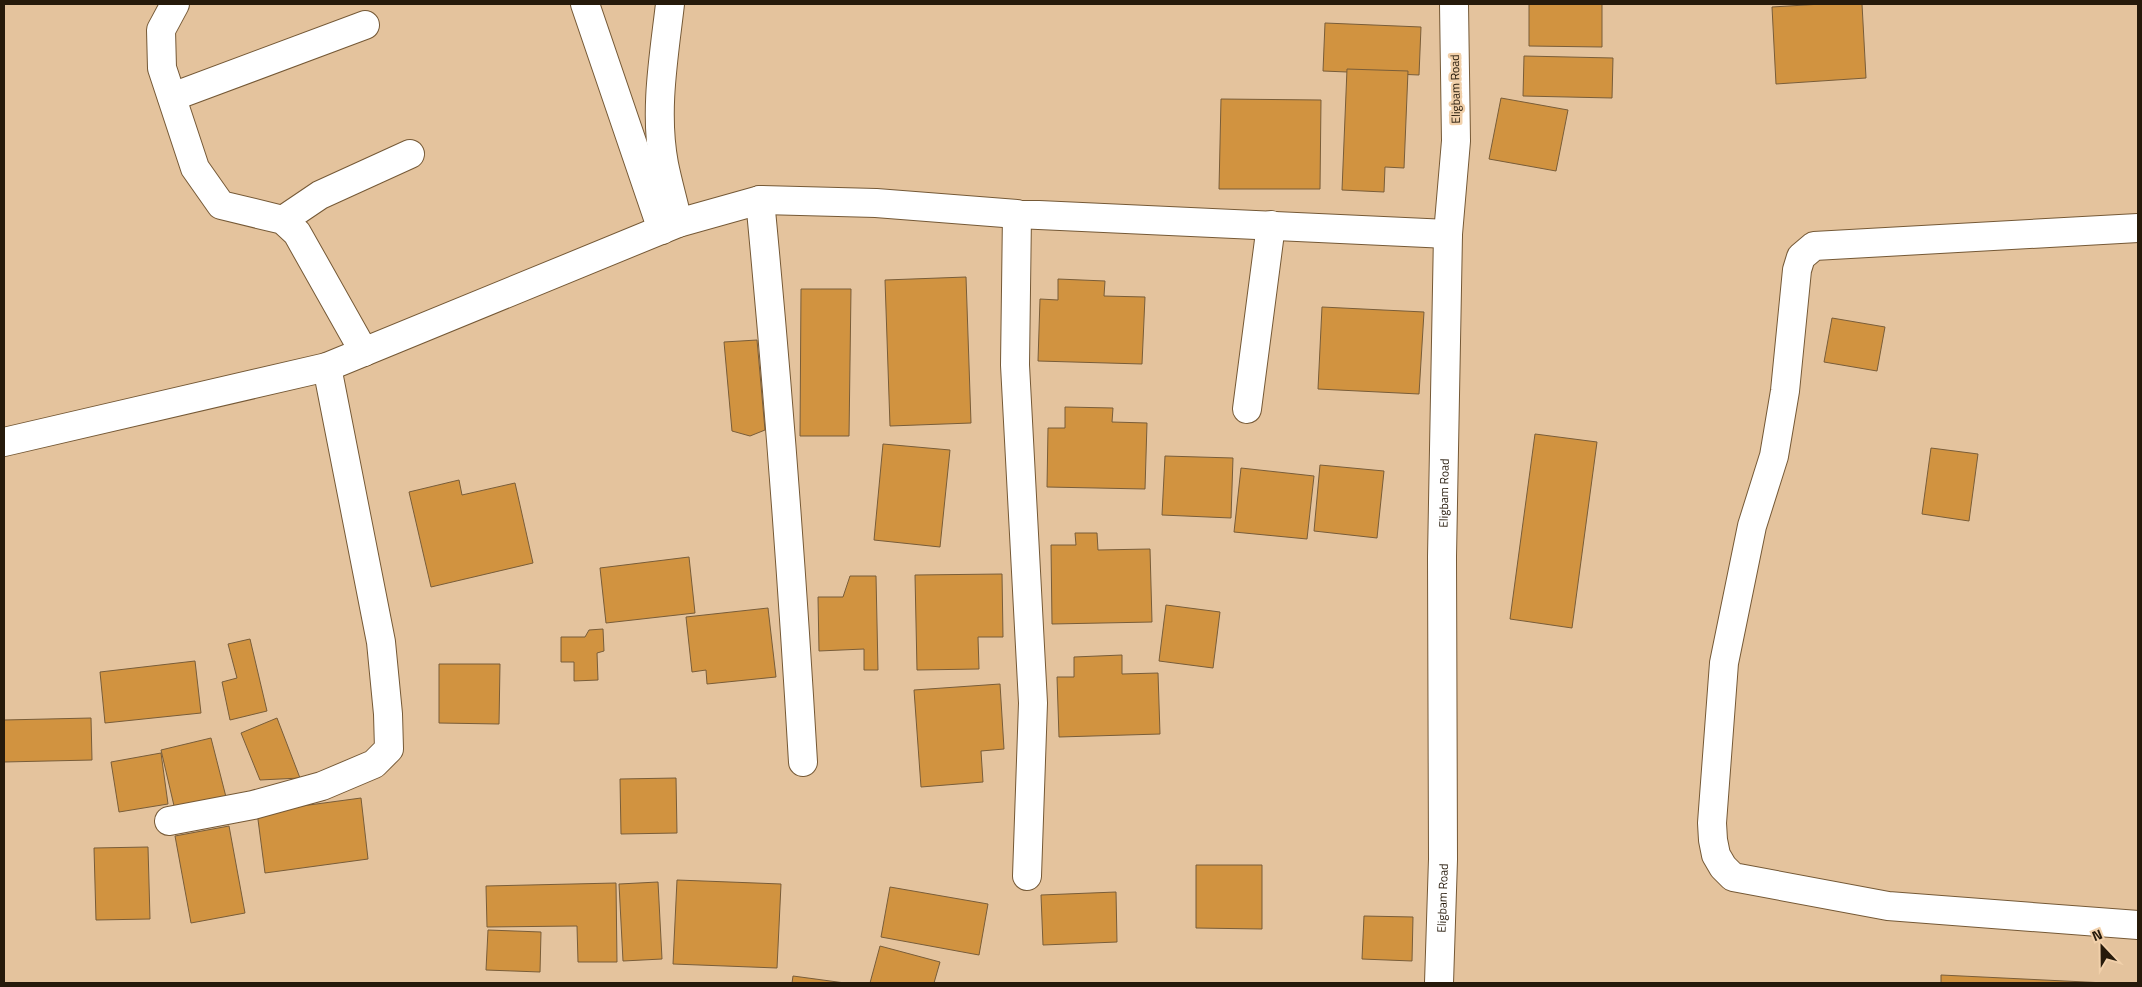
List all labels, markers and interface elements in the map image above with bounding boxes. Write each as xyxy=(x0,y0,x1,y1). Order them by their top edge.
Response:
street label: Eligbam Road xyxy=(1445,54,1465,124)
street label: Eligbam Road xyxy=(1433,458,1453,528)
street label: Eligbam Road xyxy=(1431,863,1452,933)
north arrow xyxy=(2077,922,2127,972)
text: N xyxy=(2089,923,2105,946)

